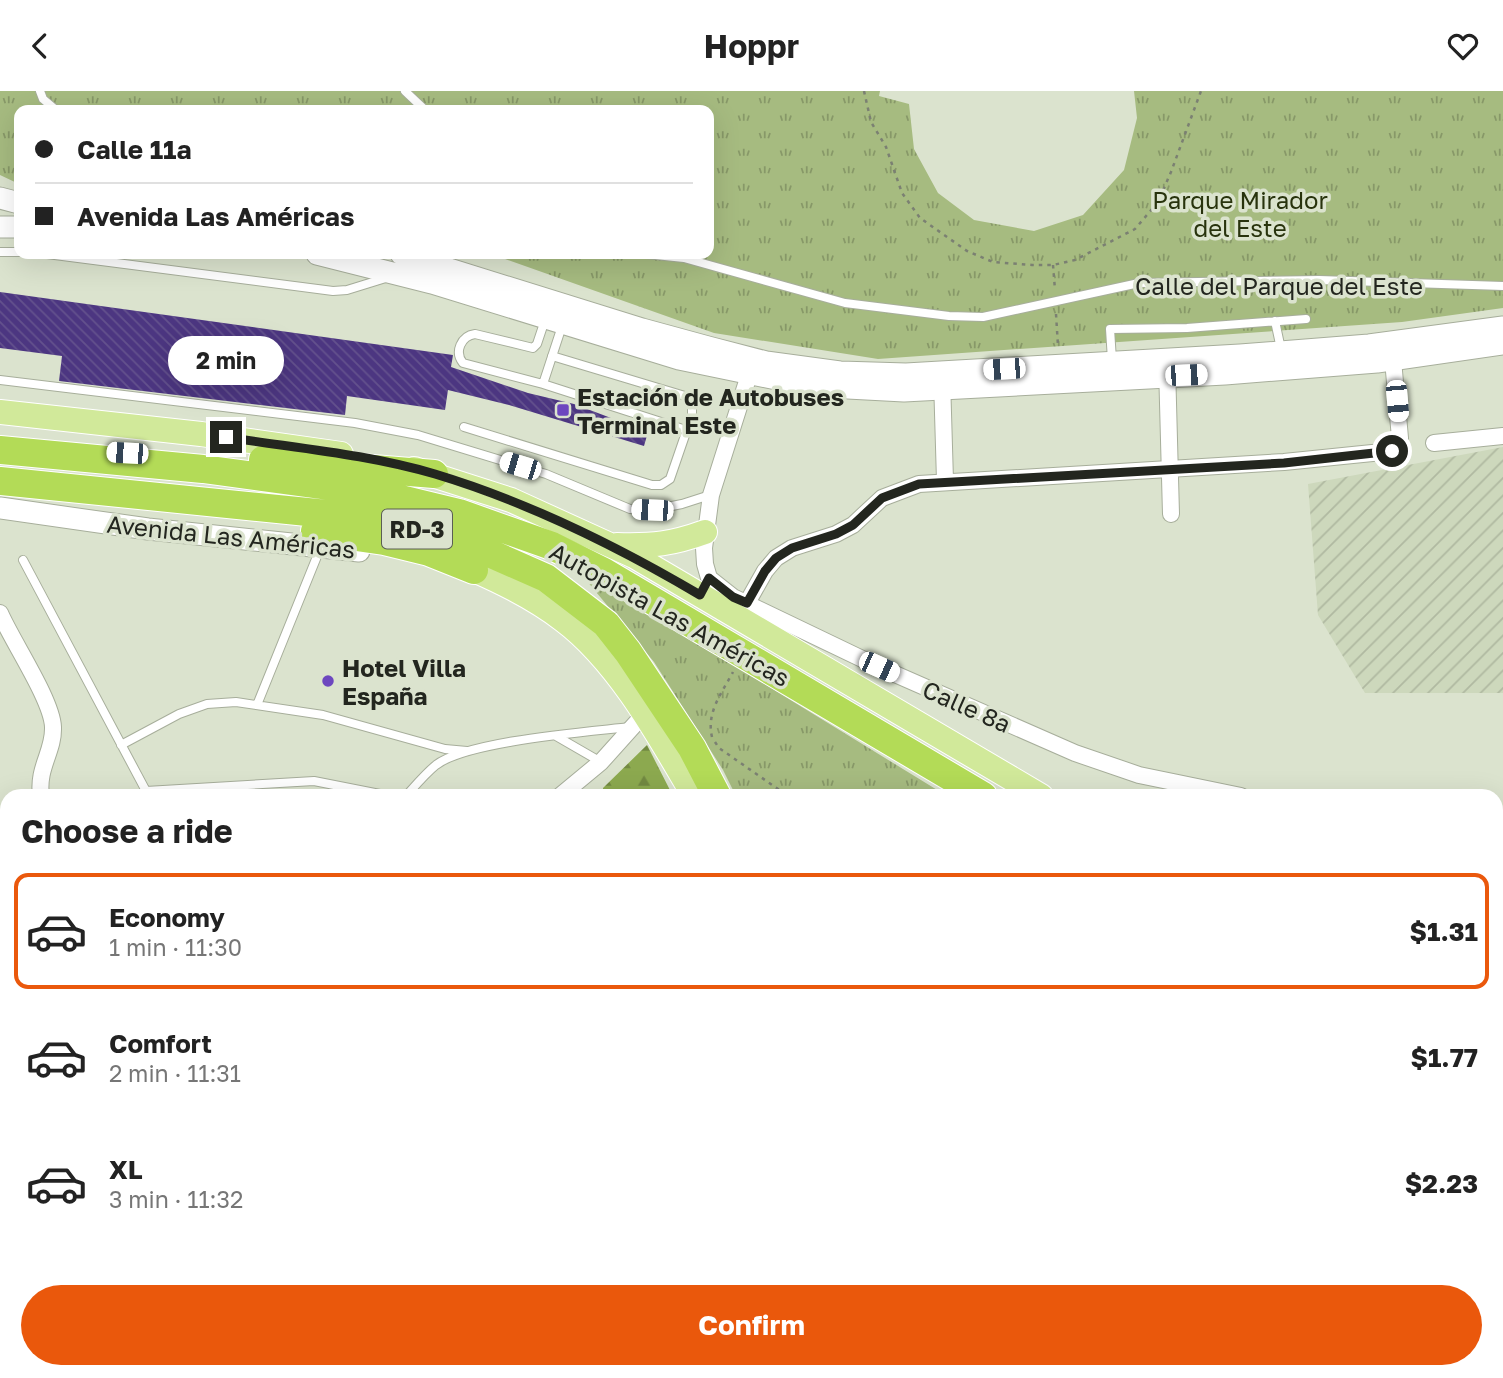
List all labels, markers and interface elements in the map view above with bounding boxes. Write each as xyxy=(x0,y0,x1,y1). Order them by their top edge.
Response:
icon: back xyxy=(21,27,59,65)
text: Hoppr xyxy=(704,27,799,65)
icon: heart xyxy=(1444,27,1482,65)
text: Calle 11a xyxy=(77,134,192,165)
park label: Parque Mirador del Este xyxy=(1152,185,1328,242)
text: Avenida Las Américas xyxy=(77,201,355,232)
street label: Calle del Parque del Este xyxy=(1135,271,1423,300)
callout: 2 min xyxy=(168,335,284,385)
text: 2 min xyxy=(196,346,256,374)
car xyxy=(983,357,1026,381)
car xyxy=(1165,364,1208,386)
car xyxy=(1385,379,1410,423)
place label: Estación de Autobuses Terminal Este xyxy=(577,382,844,439)
marker: Estación de Autobuses Terminal Este xyxy=(555,402,571,418)
route end xyxy=(210,421,242,453)
route start xyxy=(1376,435,1408,467)
car xyxy=(106,441,149,465)
car xyxy=(497,450,544,482)
car xyxy=(631,499,674,521)
street label: Avenida Las Américas xyxy=(105,509,357,563)
road number: RD-3 xyxy=(382,509,452,549)
street label: Autopista Las Américas xyxy=(545,536,795,692)
car xyxy=(856,649,903,685)
place label: Hotel Villa España xyxy=(342,653,466,710)
marker: Hotel Villa España xyxy=(320,673,336,689)
street label: Calle 8a xyxy=(919,674,1015,738)
text: Choose a ride xyxy=(21,812,233,850)
icon: car xyxy=(25,900,88,963)
text: Economy xyxy=(109,902,225,933)
text: $1.31 xyxy=(1410,916,1478,947)
text: 1 min · 11:30 xyxy=(109,933,242,961)
icon: car xyxy=(25,1026,88,1089)
text: Comfort xyxy=(109,1028,212,1059)
text: $1.77 xyxy=(1411,1042,1478,1073)
text: 2 min · 11:31 xyxy=(109,1059,241,1087)
icon: car xyxy=(25,1152,88,1215)
text: XL xyxy=(109,1154,143,1185)
text: $2.23 xyxy=(1405,1168,1478,1199)
text: 3 min · 11:32 xyxy=(109,1185,243,1213)
button: Confirm xyxy=(21,1285,1482,1365)

